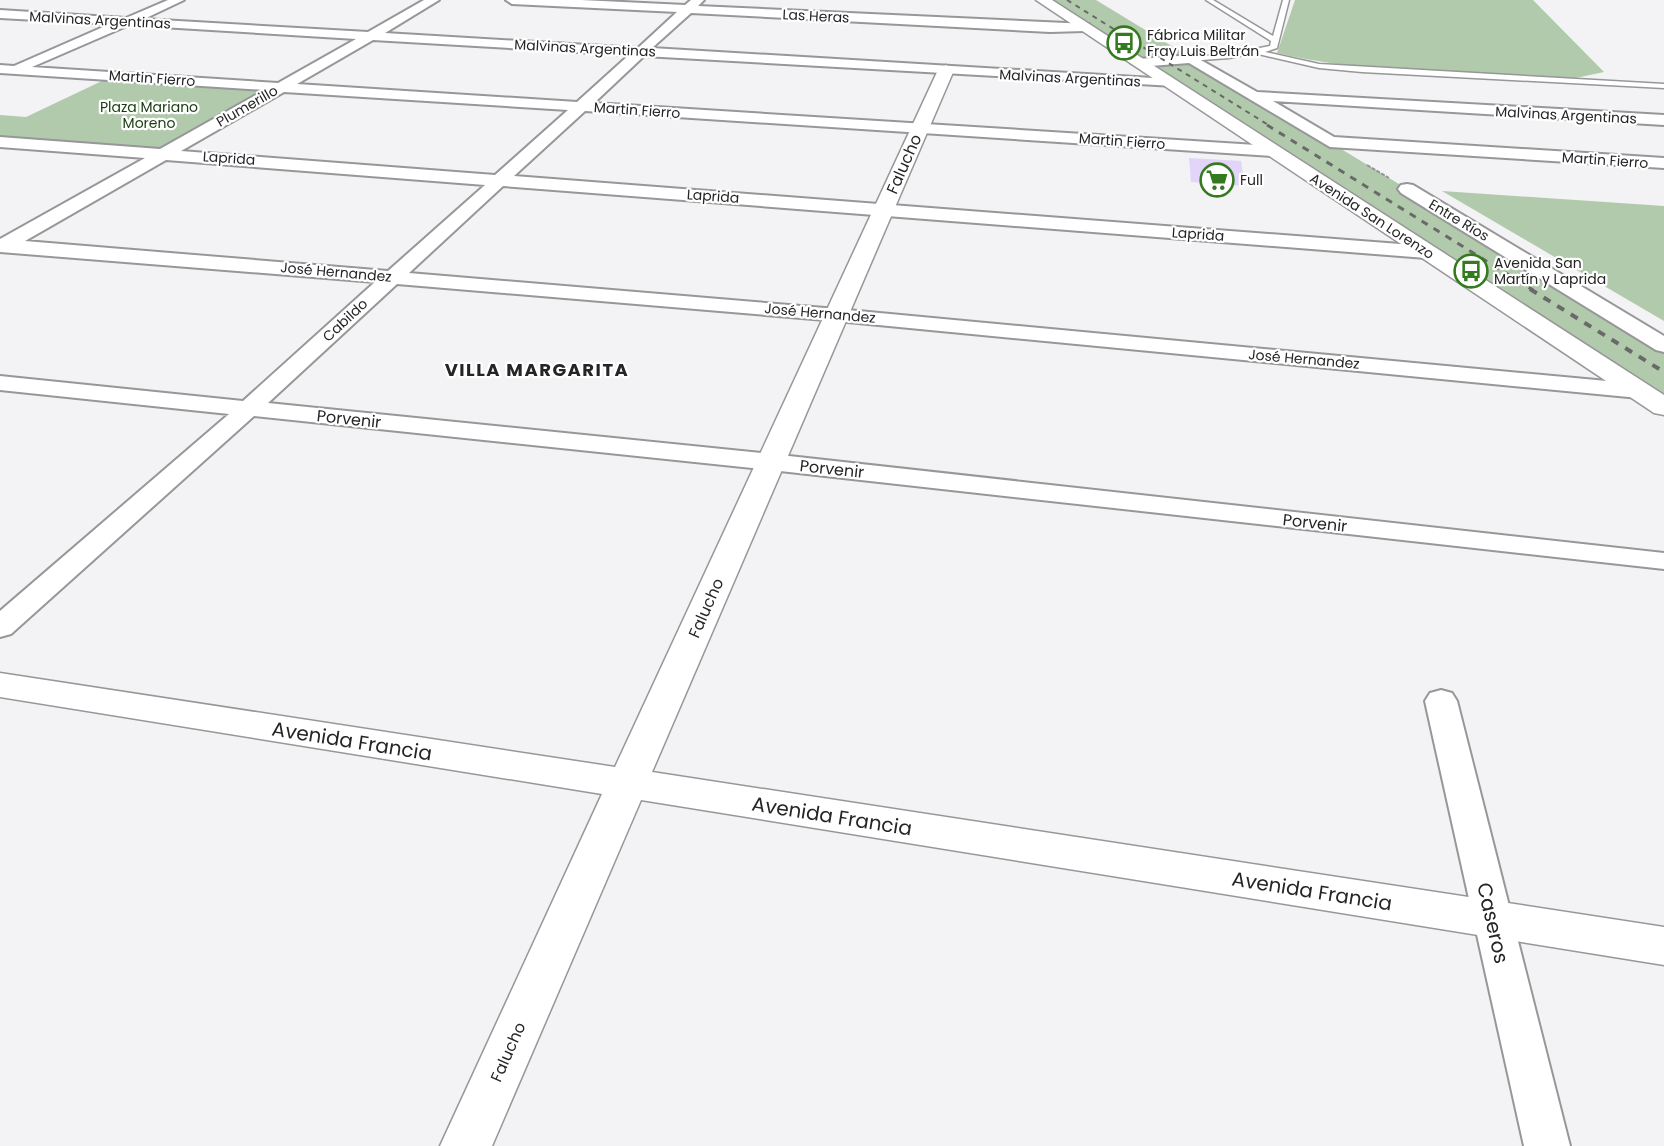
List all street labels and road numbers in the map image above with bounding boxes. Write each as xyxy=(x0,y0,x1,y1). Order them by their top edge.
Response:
street label: Las Heras xyxy=(782,4,850,28)
street label: Malvinas Argentinas xyxy=(29,6,171,34)
street label: Malvinas Argentinas xyxy=(514,34,656,62)
street label: Malvinas Argentinas xyxy=(999,64,1141,92)
street label: Martin Fierro xyxy=(108,65,196,91)
street label: Plumerillo xyxy=(213,80,282,132)
street label: Martin Fierro xyxy=(593,97,681,123)
street label: Malvinas Argentinas xyxy=(1495,101,1637,129)
street label: Martin Fierro xyxy=(1078,128,1166,154)
street label: Falucho xyxy=(881,130,927,198)
street label: Laprida xyxy=(202,146,256,170)
street label: Martin Fierro xyxy=(1561,147,1649,173)
street label: Avenida San Lorenzo xyxy=(1306,168,1438,264)
street label: Laprida xyxy=(686,184,740,208)
street label: Entre Ríos xyxy=(1425,194,1493,246)
street label: Laprida xyxy=(1171,222,1225,246)
street label: José Hernandez xyxy=(280,257,392,287)
street label: Cabildo xyxy=(318,294,372,346)
street label: José Hernandez xyxy=(764,298,876,328)
street label: José Hernandez xyxy=(1248,344,1360,374)
street label: Porvenir xyxy=(316,404,382,434)
street label: Porvenir xyxy=(799,454,865,484)
street label: Porvenir xyxy=(1282,508,1348,538)
street label: Falucho xyxy=(683,574,729,642)
street label: Avenida Francia xyxy=(270,715,434,767)
street label: Avenida Francia xyxy=(750,790,914,842)
street label: Avenida Francia xyxy=(1230,865,1394,917)
street label: Caseros xyxy=(1470,880,1516,966)
street label: Falucho xyxy=(485,1018,531,1086)

